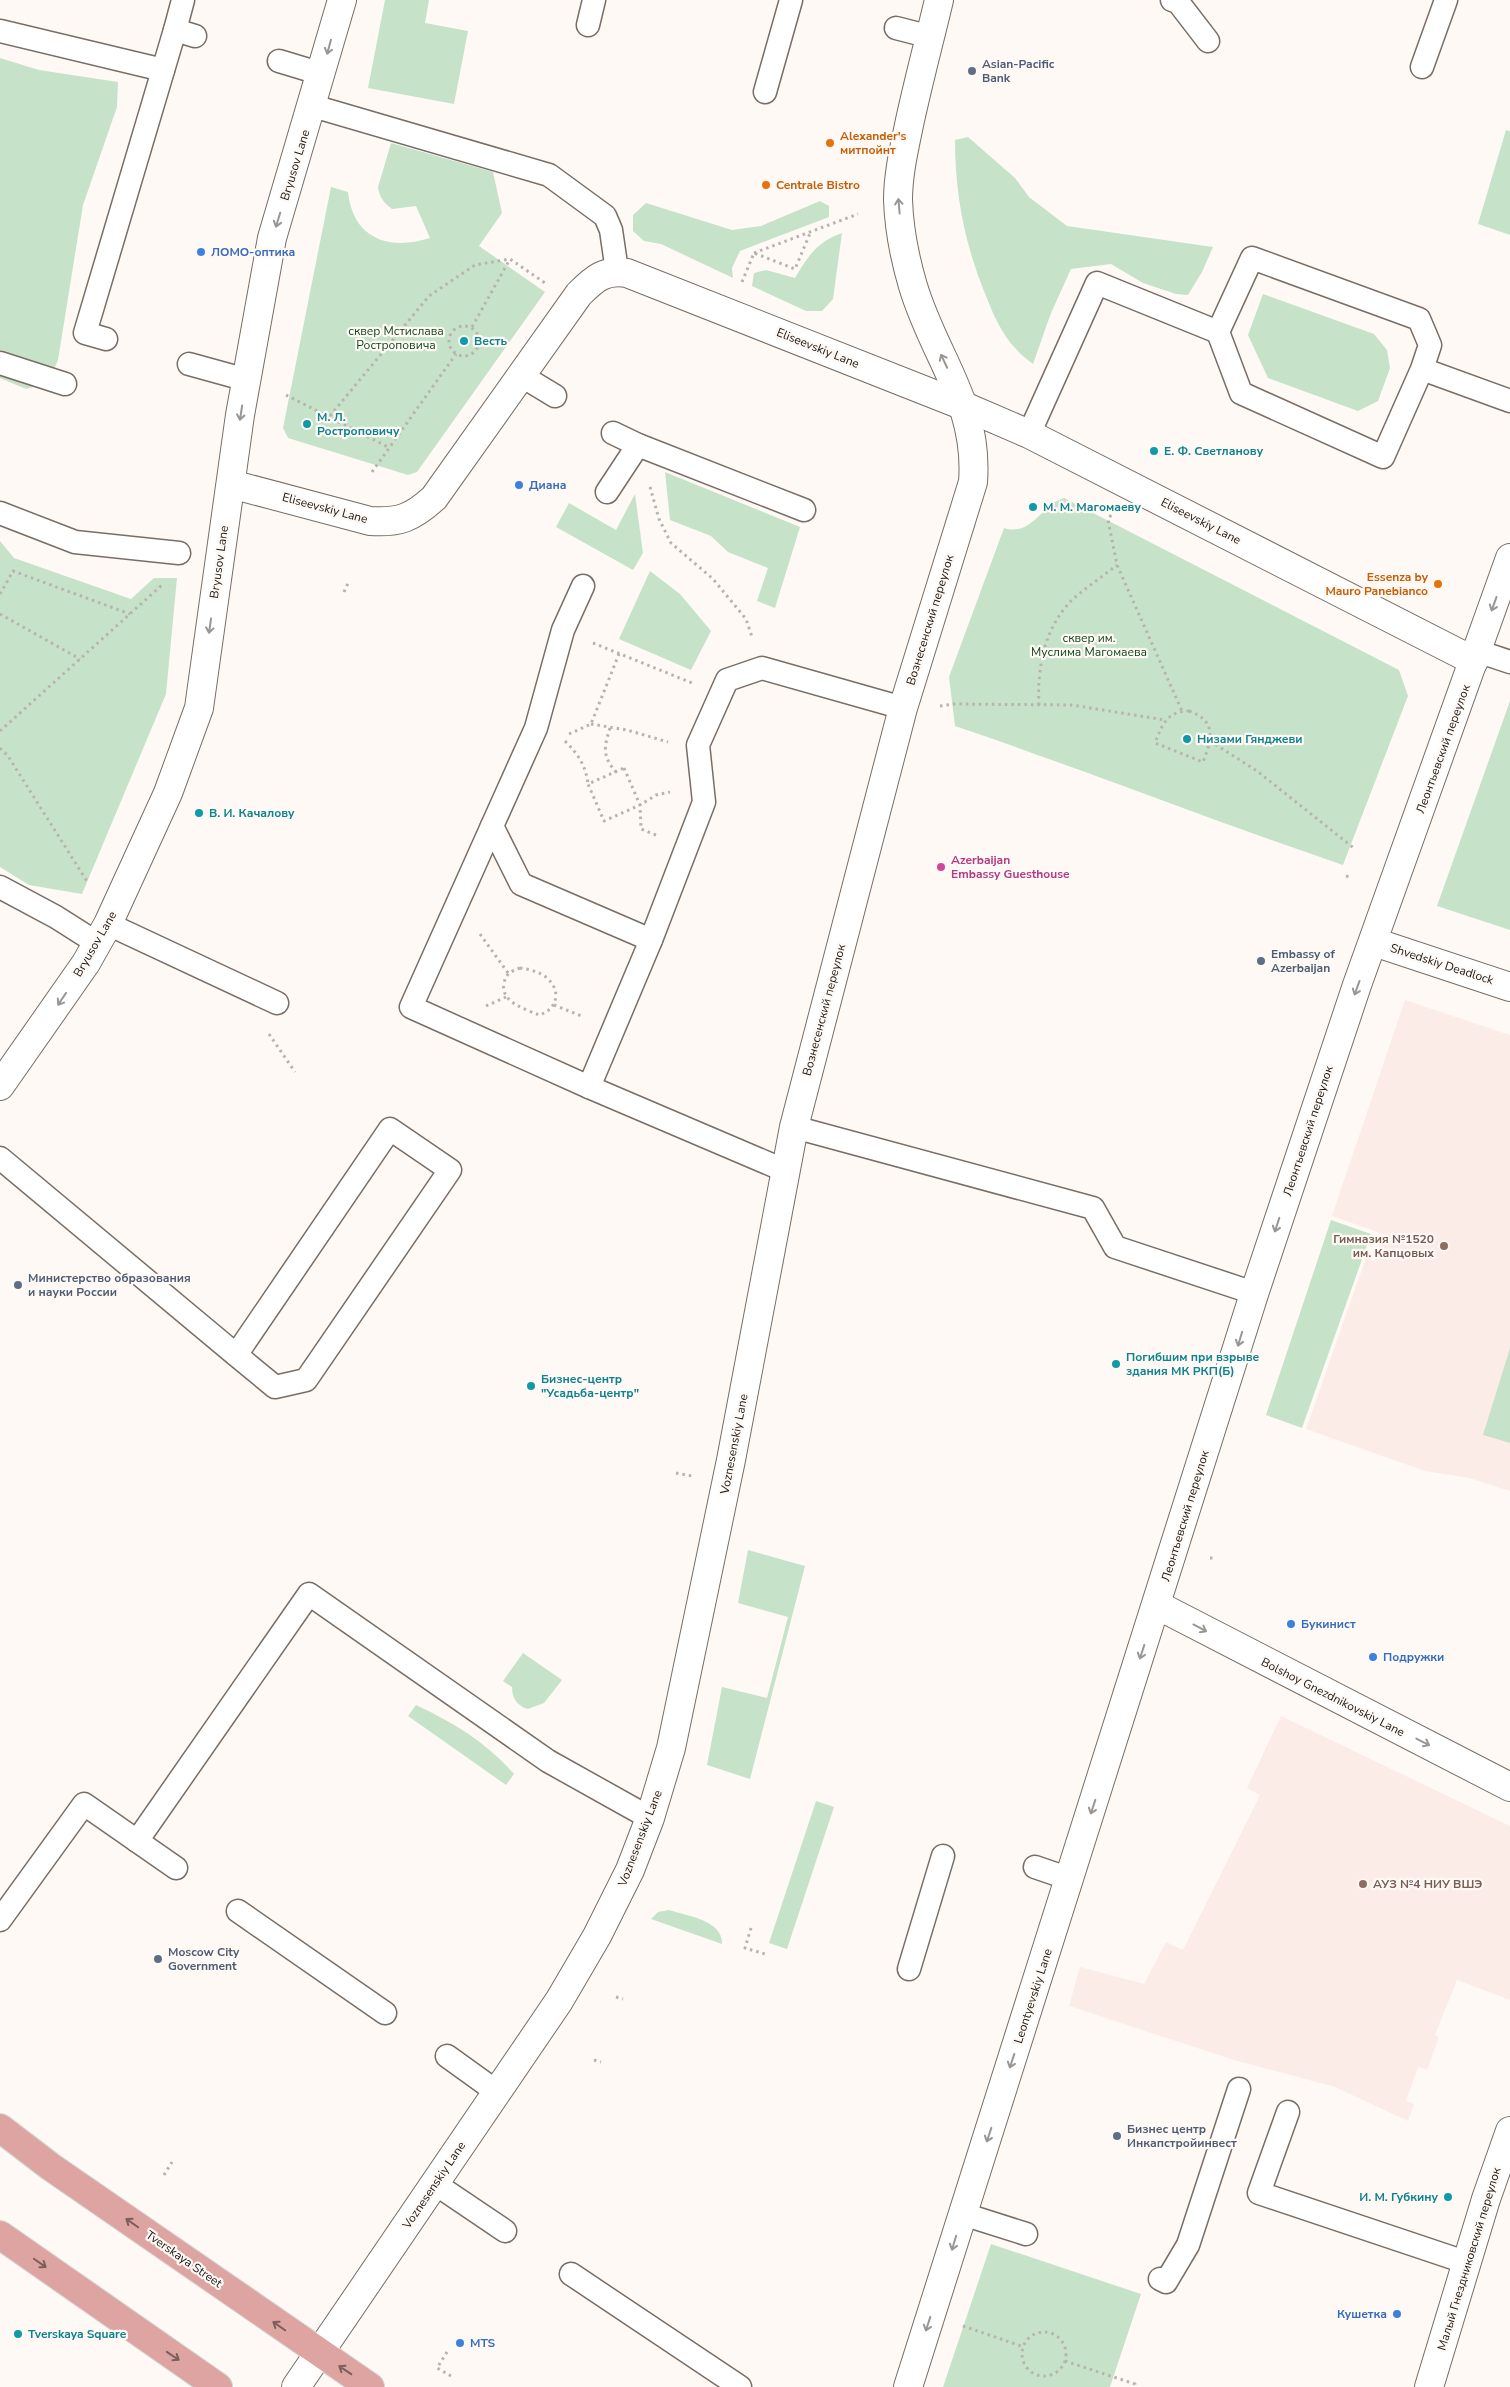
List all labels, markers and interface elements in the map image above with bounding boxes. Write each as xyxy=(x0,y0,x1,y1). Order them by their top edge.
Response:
one-way arrow xyxy=(324,39,334,55)
place label: Asian-Pacific Bank xyxy=(982,56,1055,86)
marker: Asian-Pacific Bank xyxy=(966,65,978,77)
street label: Bryusov Lane xyxy=(277,128,313,202)
place label: Alexander's митпойнт xyxy=(840,128,907,158)
marker: Alexander's митпойнт xyxy=(824,137,836,149)
place label: Centrale Bistro xyxy=(776,177,860,193)
marker: Centrale Bistro xyxy=(760,179,772,191)
one-way arrow xyxy=(894,199,904,215)
one-way arrow xyxy=(273,211,282,227)
place label: ЛОМО-оптика xyxy=(211,244,295,260)
marker: ЛОМО-оптика xyxy=(195,246,207,258)
park label: сквер Мстислава Ростроповича xyxy=(348,323,444,353)
street label: Eliseevskiy Lane xyxy=(774,324,862,372)
place label: Весть xyxy=(474,333,507,349)
marker: Весть xyxy=(458,335,470,347)
one-way arrow xyxy=(939,354,949,369)
one-way arrow xyxy=(236,405,246,421)
place label: М. Л. Ростроповичу xyxy=(317,409,400,439)
marker: М. Л. Ростроповичу xyxy=(301,418,313,430)
place label: Е. Ф. Светланову xyxy=(1164,443,1264,459)
marker: Е. Ф. Светланову xyxy=(1148,445,1160,457)
place label: Диана xyxy=(529,477,567,493)
marker: Диана xyxy=(513,479,525,491)
street label: Eliseevskiy Lane xyxy=(281,489,369,527)
street label: Eliseevskiy Lane xyxy=(1158,494,1244,548)
place label: М. М. Магомаеву xyxy=(1043,499,1141,515)
marker: М. М. Магомаеву xyxy=(1027,501,1039,513)
street label: Bryusov Lane xyxy=(206,525,232,599)
street label: Вознесенский переулок xyxy=(903,552,958,687)
place label: Essenza by Mauro Panebianco xyxy=(1325,569,1429,599)
marker: Essenza by Mauro Panebianco xyxy=(1432,578,1444,590)
one-way arrow xyxy=(1489,596,1498,612)
one-way arrow xyxy=(205,618,215,634)
park label: сквер им. Муслима Магомаева xyxy=(1031,630,1147,660)
street label: Леонтьевский переулок xyxy=(1412,682,1474,816)
place label: Низами Гянджеви xyxy=(1197,731,1303,747)
marker: Низами Гянджеви xyxy=(1181,733,1193,745)
place label: В. И. Качалову xyxy=(209,805,295,821)
marker: В. И. Качалову xyxy=(193,807,205,819)
place label: Azerbaijan Embassy Guesthouse xyxy=(951,852,1070,882)
marker: Azerbaijan Embassy Guesthouse xyxy=(935,861,947,873)
street label: Bryusov Lane xyxy=(70,908,120,980)
street label: Shvedskiy Deadlock xyxy=(1388,940,1497,989)
street label: Вознесенский переулок xyxy=(799,942,849,1078)
place label: Embassy of Azerbaijan xyxy=(1271,946,1335,976)
marker: Embassy of Azerbaijan xyxy=(1255,955,1267,967)
one-way arrow xyxy=(1351,979,1361,995)
one-way arrow xyxy=(57,992,67,1006)
street label: Леонтьевский переулок xyxy=(1279,1063,1337,1198)
one-way arrow xyxy=(1272,1216,1281,1232)
place label: Гимназия №1520 им. Капцовых xyxy=(1333,1231,1434,1261)
marker: Гимназия №1520 им. Капцовых xyxy=(1438,1240,1450,1252)
place label: Министерство образования и науки России xyxy=(28,1270,191,1300)
marker: Министерство образования и науки России xyxy=(12,1279,24,1291)
one-way arrow xyxy=(1235,1330,1245,1346)
place label: Погибшим при взрыве здания МК РКП(Б) xyxy=(1126,1349,1259,1379)
marker: Погибшим при взрыве здания МК РКП(Б) xyxy=(1110,1358,1122,1370)
place label: Бизнес-центр "Усадьба-центр" xyxy=(541,1371,639,1401)
marker: Бизнес-центр "Усадьба-центр" xyxy=(525,1380,537,1392)
street label: Voznesenskiy Lane xyxy=(716,1393,752,1496)
street label: Леонтьевский переулок xyxy=(1157,1448,1213,1583)
place label: Букинист xyxy=(1301,1616,1356,1632)
marker: Букинист xyxy=(1285,1618,1297,1630)
one-way arrow xyxy=(1192,1624,1207,1633)
one-way arrow xyxy=(1137,1643,1147,1659)
place label: Подружки xyxy=(1383,1649,1444,1665)
marker: Подружки xyxy=(1367,1651,1379,1663)
street label: Bolshoy Gnezdnikovskiy Lane xyxy=(1259,1654,1407,1740)
one-way arrow xyxy=(1415,1737,1430,1747)
street label: Voznesenskiy Lane xyxy=(614,1788,666,1889)
one-way arrow xyxy=(1088,1798,1097,1814)
place label: АУЗ №4 НИУ ВШЭ xyxy=(1373,1876,1482,1892)
marker: АУЗ №4 НИУ ВШЭ xyxy=(1357,1878,1369,1890)
place label: Moscow City Government xyxy=(168,1944,240,1974)
street label: Leontyevskiy Lane xyxy=(1010,1946,1056,2046)
marker: Moscow City Government xyxy=(152,1953,164,1965)
one-way arrow xyxy=(1006,2053,1016,2069)
place label: Бизнес центр Инкапстройинвест xyxy=(1127,2121,1237,2151)
one-way arrow xyxy=(983,2126,993,2142)
marker: Бизнес центр Инкапстройинвест xyxy=(1111,2130,1123,2142)
street label: Voznesenskiy Lane xyxy=(398,2138,469,2232)
street label: Малый Гнездниковский переулок xyxy=(1433,2165,1505,2352)
place label: И. М. Губкину xyxy=(1359,2189,1439,2205)
marker: И. М. Губкину xyxy=(1442,2191,1454,2203)
one-way arrow xyxy=(125,2218,139,2228)
street label: Tverskaya Street xyxy=(143,2227,226,2292)
one-way arrow xyxy=(949,2234,958,2250)
one-way arrow xyxy=(33,2258,47,2268)
place label: Кушетка xyxy=(1337,2306,1387,2322)
marker: Кушетка xyxy=(1391,2308,1403,2320)
one-way arrow xyxy=(923,2315,933,2331)
one-way arrow xyxy=(272,2321,286,2331)
place label: Tverskaya Square xyxy=(28,2326,127,2342)
marker: Tverskaya Square xyxy=(12,2328,24,2340)
place label: MTS xyxy=(470,2335,496,2351)
marker: MTS xyxy=(454,2337,466,2349)
one-way arrow xyxy=(166,2351,180,2361)
one-way arrow xyxy=(338,2365,352,2375)

